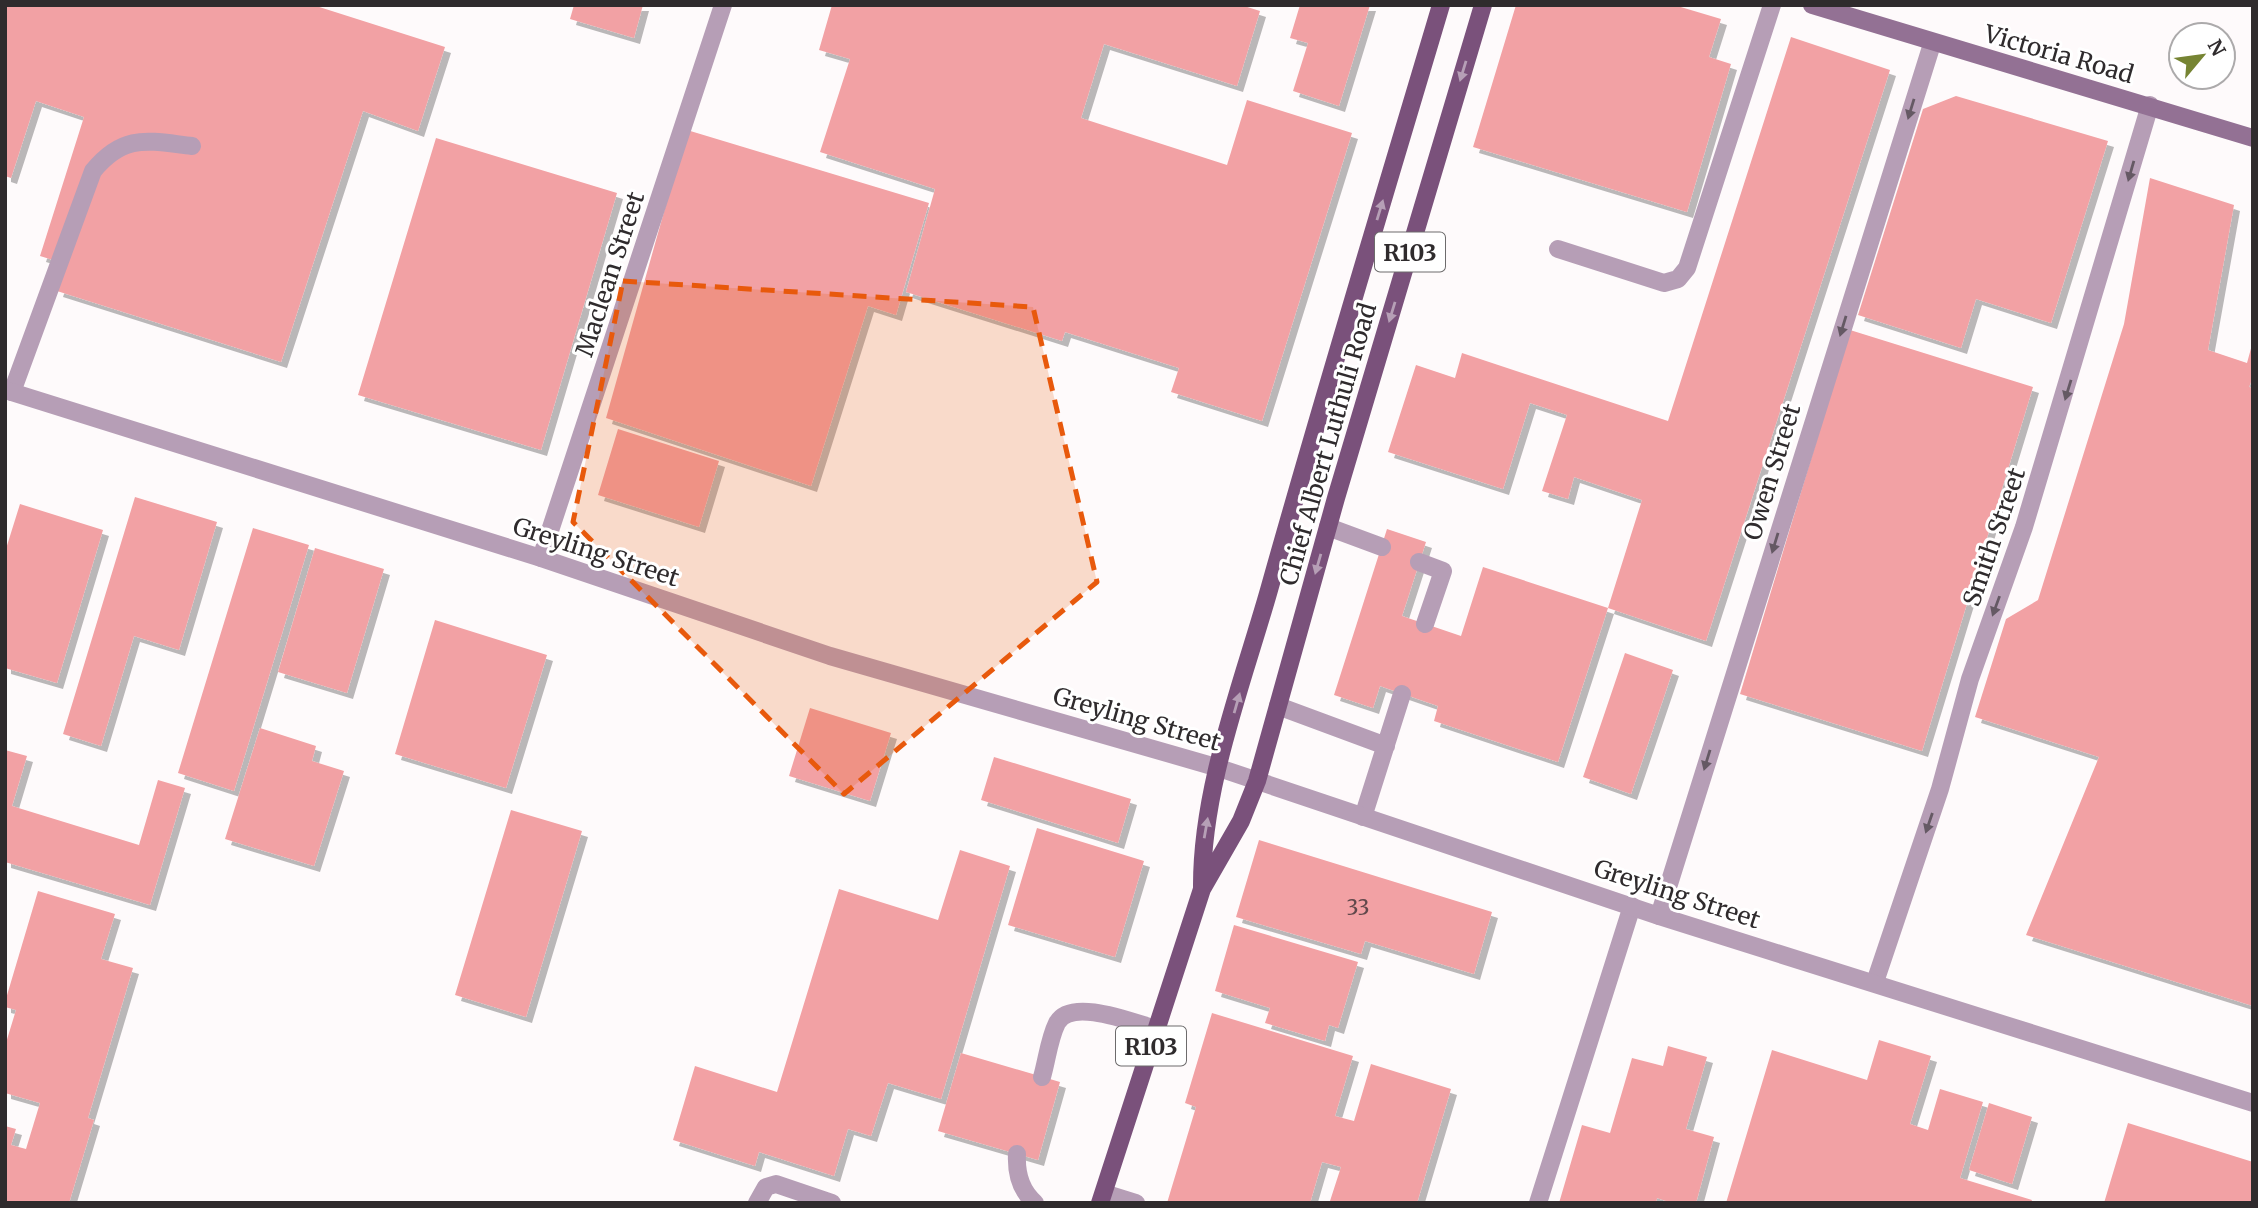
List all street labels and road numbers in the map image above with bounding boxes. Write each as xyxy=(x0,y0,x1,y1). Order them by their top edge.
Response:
street label: Victoria Road xyxy=(1980,18,2137,90)
street label: Maclean Street xyxy=(569,187,651,360)
road number: R103 xyxy=(1375,232,1445,272)
street label: Chief Albert Luthuli Road xyxy=(1273,299,1383,589)
street label: Owen Street xyxy=(1737,399,1808,544)
street label: Smith Street xyxy=(1956,463,2032,610)
street label: Greyling Street xyxy=(509,511,684,594)
street label: Greyling Street xyxy=(1050,680,1225,758)
street label: Greyling Street xyxy=(1590,853,1765,936)
road number: R103 xyxy=(1116,1026,1186,1065)

